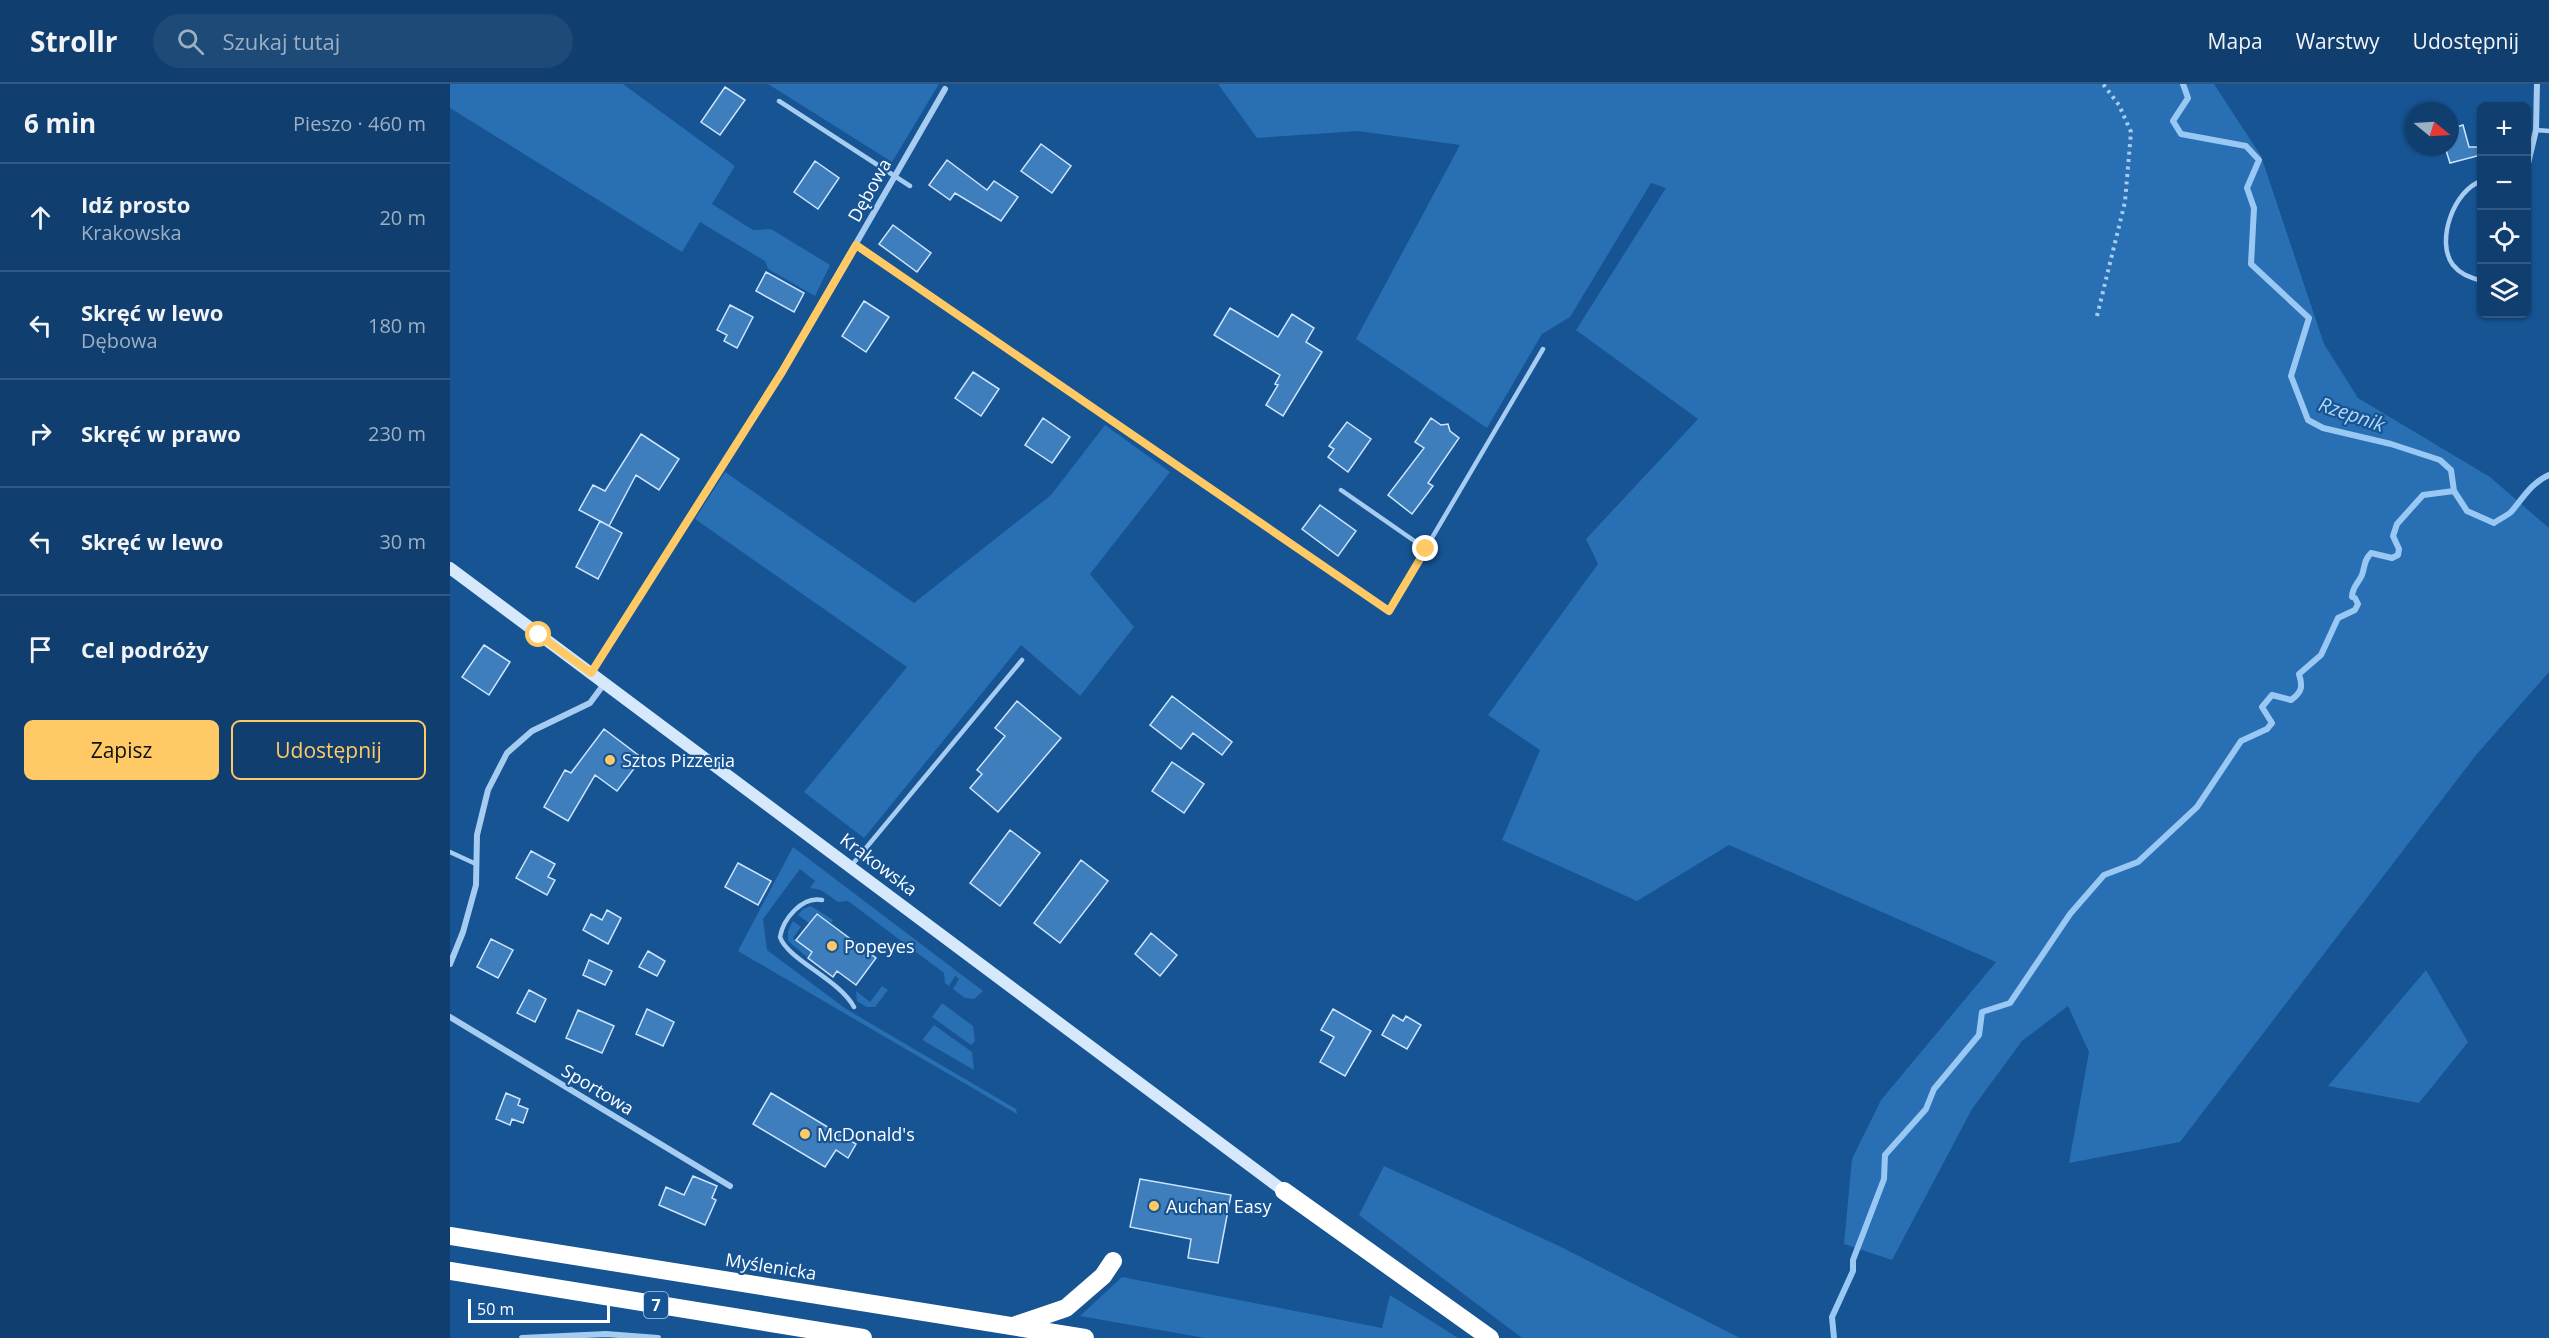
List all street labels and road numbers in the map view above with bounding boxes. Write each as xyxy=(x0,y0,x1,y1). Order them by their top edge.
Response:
street label: Dębowa xyxy=(842,154,896,226)
street label: Krakowska xyxy=(836,827,922,901)
street label: Sportowa xyxy=(557,1058,639,1120)
street label: Myślenicka xyxy=(724,1247,818,1285)
road number: 7 xyxy=(644,1292,668,1318)

